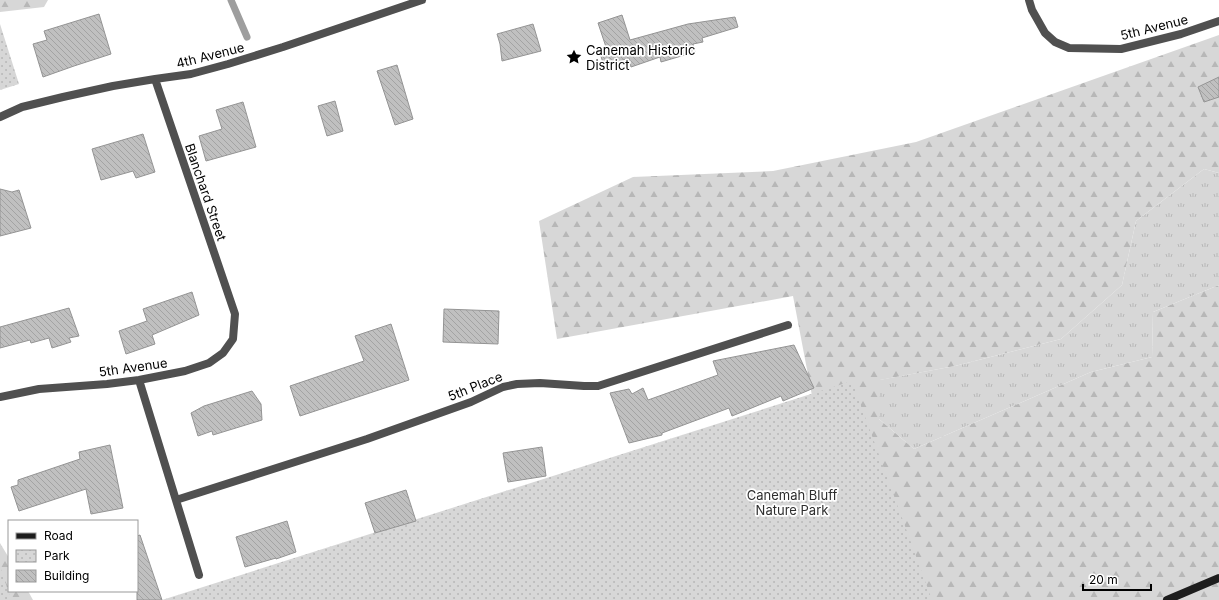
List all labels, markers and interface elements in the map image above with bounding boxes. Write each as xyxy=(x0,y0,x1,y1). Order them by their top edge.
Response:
street label: 5th Avenue xyxy=(1119,11,1189,43)
street label: 4th Avenue xyxy=(174,39,246,71)
place label: Canemah Historic District xyxy=(586,42,695,73)
place icon: Canemah Historic District xyxy=(565,48,583,66)
street label: Blanchard Street xyxy=(182,141,230,243)
street label: 5th Avenue xyxy=(98,354,168,380)
street label: 5th Place xyxy=(445,368,505,404)
park label: Canemah Bluff Nature Park xyxy=(747,487,837,518)
legend xyxy=(8,520,138,592)
text: Road xyxy=(44,528,73,543)
text: Park xyxy=(44,548,70,563)
scale bar xyxy=(1083,566,1151,592)
text: Building xyxy=(44,568,89,583)
text: 20 m xyxy=(1089,572,1118,587)

